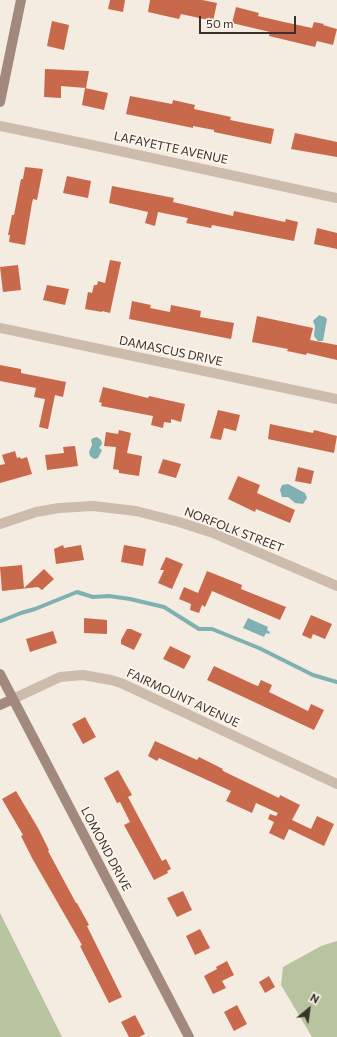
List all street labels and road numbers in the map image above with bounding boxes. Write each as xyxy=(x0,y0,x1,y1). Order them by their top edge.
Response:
street label: LAFAYETTE AVENUE xyxy=(113,129,229,167)
street label: DAMASCUS DRIVE xyxy=(118,333,224,369)
street label: NORFOLK STREET xyxy=(182,504,286,556)
street label: FAIRMOUNT AVENUE xyxy=(124,666,242,730)
street label: LOMOND DRIVE xyxy=(78,805,134,893)

